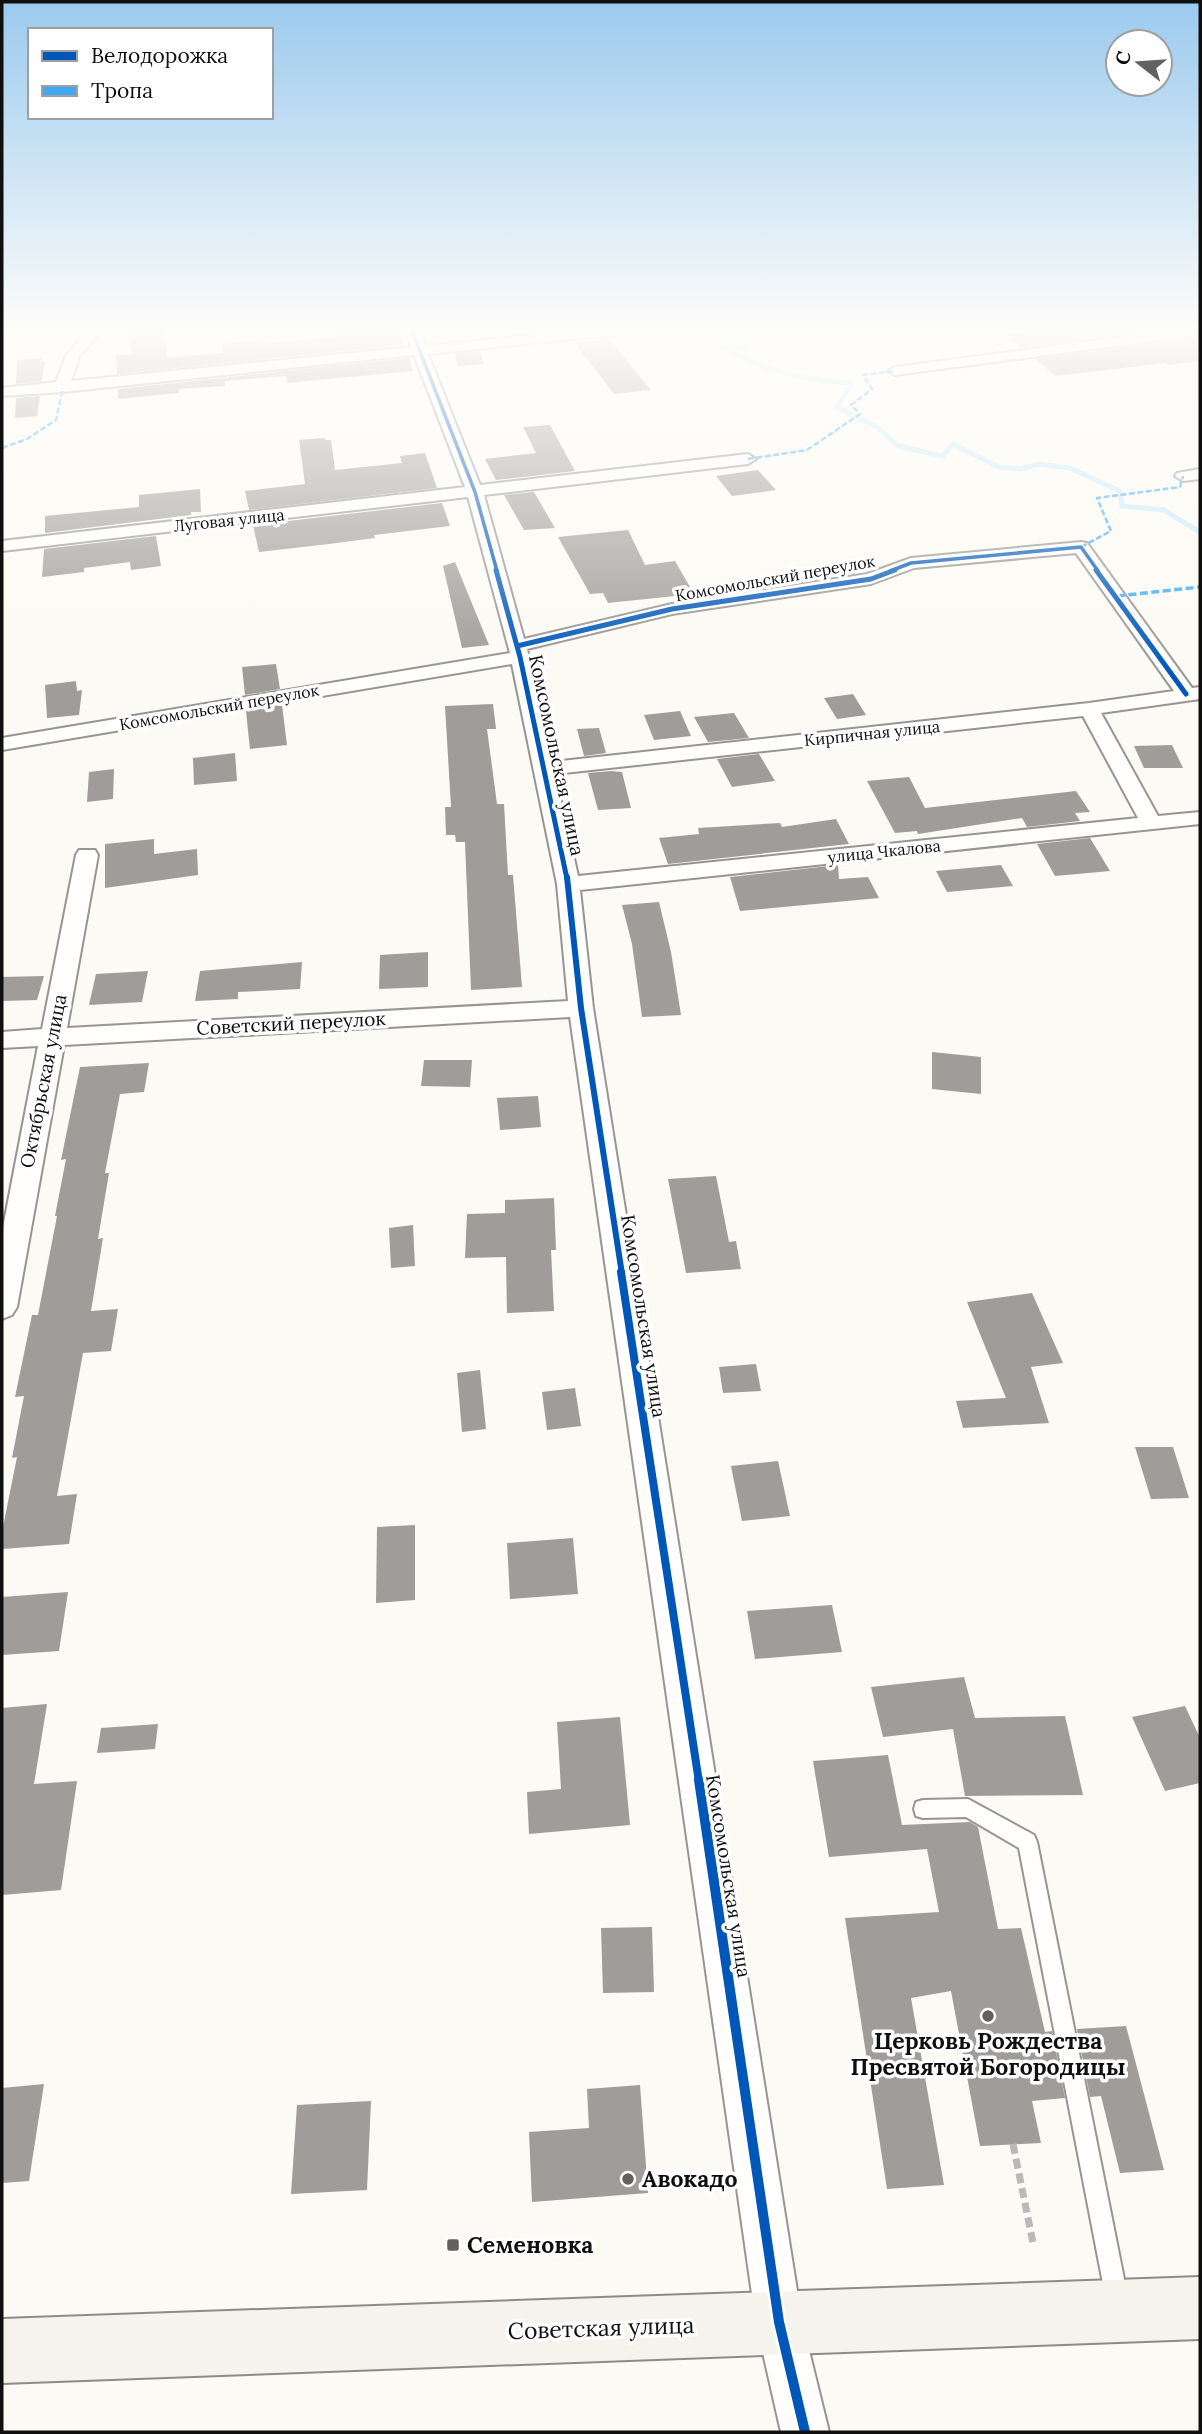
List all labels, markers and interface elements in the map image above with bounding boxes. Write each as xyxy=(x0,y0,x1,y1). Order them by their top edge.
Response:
legend xyxy=(28,28,273,119)
north arrow xyxy=(1104,28,1174,98)
text: Велодорожка xyxy=(91,42,228,69)
text: С xyxy=(1109,48,1136,68)
text: Тропа xyxy=(91,77,153,104)
street label: Луговая улица xyxy=(173,504,285,536)
street label: Комсомольский переулок xyxy=(674,551,877,605)
street label: Комсомольская улица xyxy=(524,652,590,858)
street label: Комсомольский переулок xyxy=(118,680,321,734)
street label: Кирпичная улица xyxy=(803,716,941,750)
street label: улица Чкалова xyxy=(826,835,942,867)
street label: Октябрьская улица xyxy=(14,992,72,1170)
street label: Советский переулок xyxy=(196,1006,387,1040)
street label: Комсомольская улица xyxy=(616,1213,672,1419)
street label: Комсомольская улица xyxy=(701,1773,757,1979)
marker: Церковь Рождества Пресвятой Богородицы xyxy=(980,2008,996,2024)
place label: Церковь Рождества Пресвятой Богородицы xyxy=(851,2026,1125,2081)
place label: Авокадо xyxy=(642,2164,738,2193)
marker: Авокадо xyxy=(620,2171,636,2187)
place label: Семеновка xyxy=(467,2230,593,2259)
marker: Семеновка xyxy=(445,2237,461,2253)
street label: Советская улица xyxy=(507,2310,695,2345)

